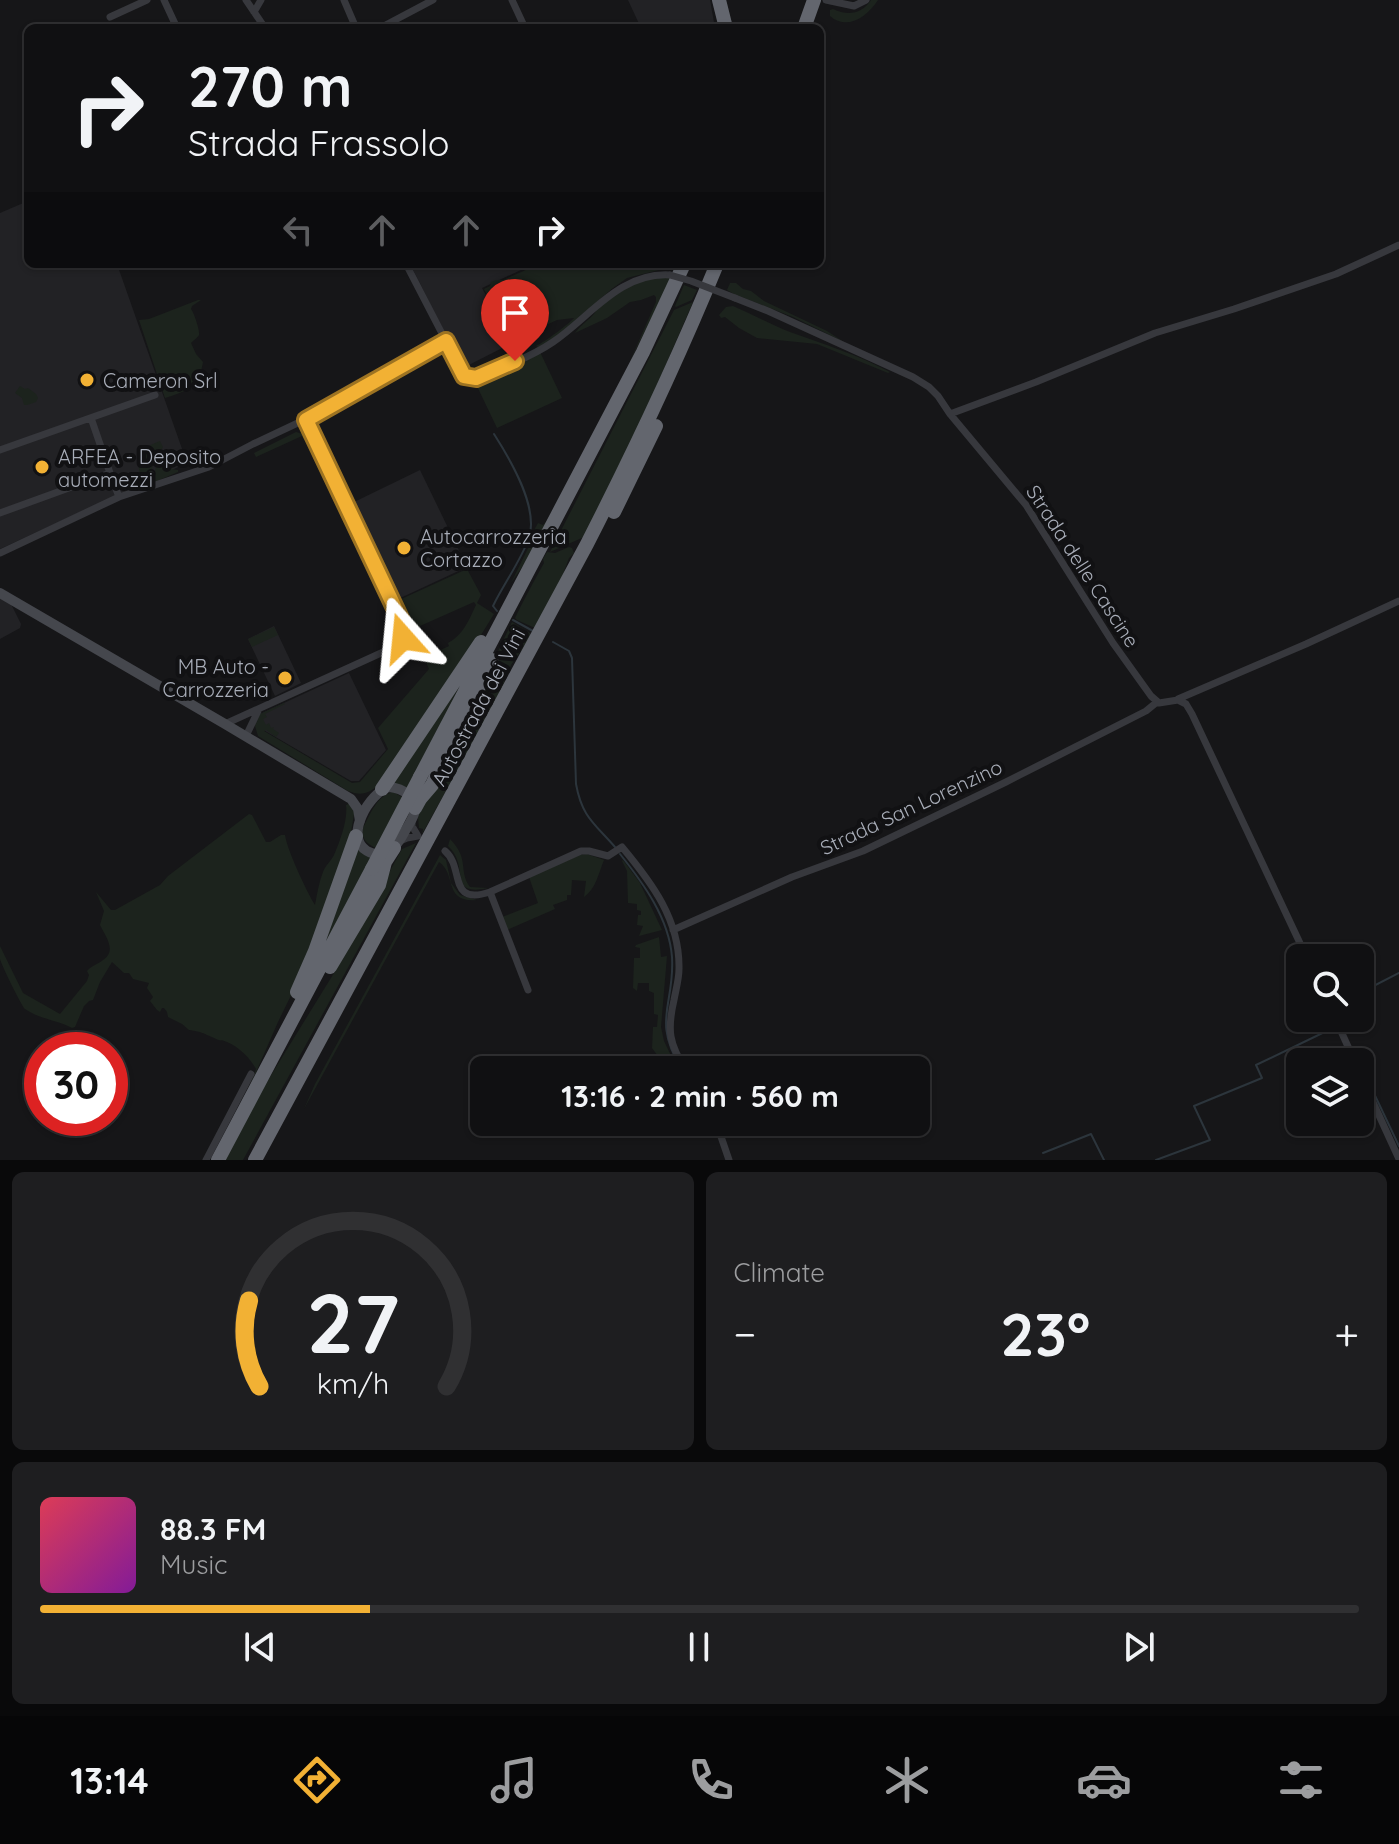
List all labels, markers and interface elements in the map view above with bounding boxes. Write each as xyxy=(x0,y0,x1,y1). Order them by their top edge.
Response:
text: 270 m xyxy=(188,51,352,121)
icon: right xyxy=(56,56,160,160)
text: Strada Frassolo xyxy=(188,120,450,165)
icon: left xyxy=(276,208,320,252)
icon: ahead xyxy=(360,208,404,252)
icon: ahead xyxy=(444,208,488,252)
icon: right xyxy=(528,208,572,252)
pin xyxy=(481,279,549,361)
icon: arrive xyxy=(493,291,537,335)
place label: Cameron Srl xyxy=(103,368,218,393)
marker: Cameron Srl xyxy=(78,371,96,389)
place label: ARFEA - Deposito automezzi xyxy=(58,444,221,492)
marker: ARFEA - Deposito automezzi xyxy=(33,458,51,476)
street label: Strada delle Cascine xyxy=(1021,480,1145,652)
place label: Autocarrozzeria Cortazzo xyxy=(420,524,567,572)
marker: Autocarrozzeria Cortazzo xyxy=(395,539,413,557)
position arrow xyxy=(361,596,445,680)
street label: Autostrada dei Vini xyxy=(426,624,530,790)
place label: MB Auto - Carrozzeria xyxy=(163,654,269,702)
marker: MB Auto - Carrozzeria xyxy=(276,669,294,687)
street label: Strada San Lorenzino xyxy=(816,754,1006,860)
map controls xyxy=(1286,944,1374,1136)
button: search xyxy=(1286,944,1374,1032)
speed limit sign: 30 xyxy=(24,1032,128,1136)
button: layers xyxy=(1286,1048,1374,1136)
text: 13:16 · 2 min · 560 m xyxy=(561,1077,839,1115)
text: Climate xyxy=(734,1256,825,1289)
text: 27 xyxy=(306,1270,399,1374)
text: 23° xyxy=(1000,1296,1090,1371)
text: − xyxy=(734,1306,756,1361)
text: + xyxy=(1334,1306,1359,1361)
text: km/h xyxy=(316,1365,389,1401)
text: 88.3 FM xyxy=(160,1510,266,1548)
text: Music xyxy=(160,1548,228,1581)
icon: previous xyxy=(238,1625,282,1669)
icon: pause xyxy=(677,1625,721,1669)
icon: next xyxy=(1117,1625,1161,1669)
icon: directions xyxy=(289,1752,345,1808)
icon: music xyxy=(486,1752,542,1808)
icon: phone xyxy=(683,1752,739,1808)
icon: climate xyxy=(879,1752,935,1808)
icon: car xyxy=(1076,1752,1132,1808)
icon: filters xyxy=(1273,1752,1329,1808)
text: 13:14 xyxy=(70,1758,149,1803)

